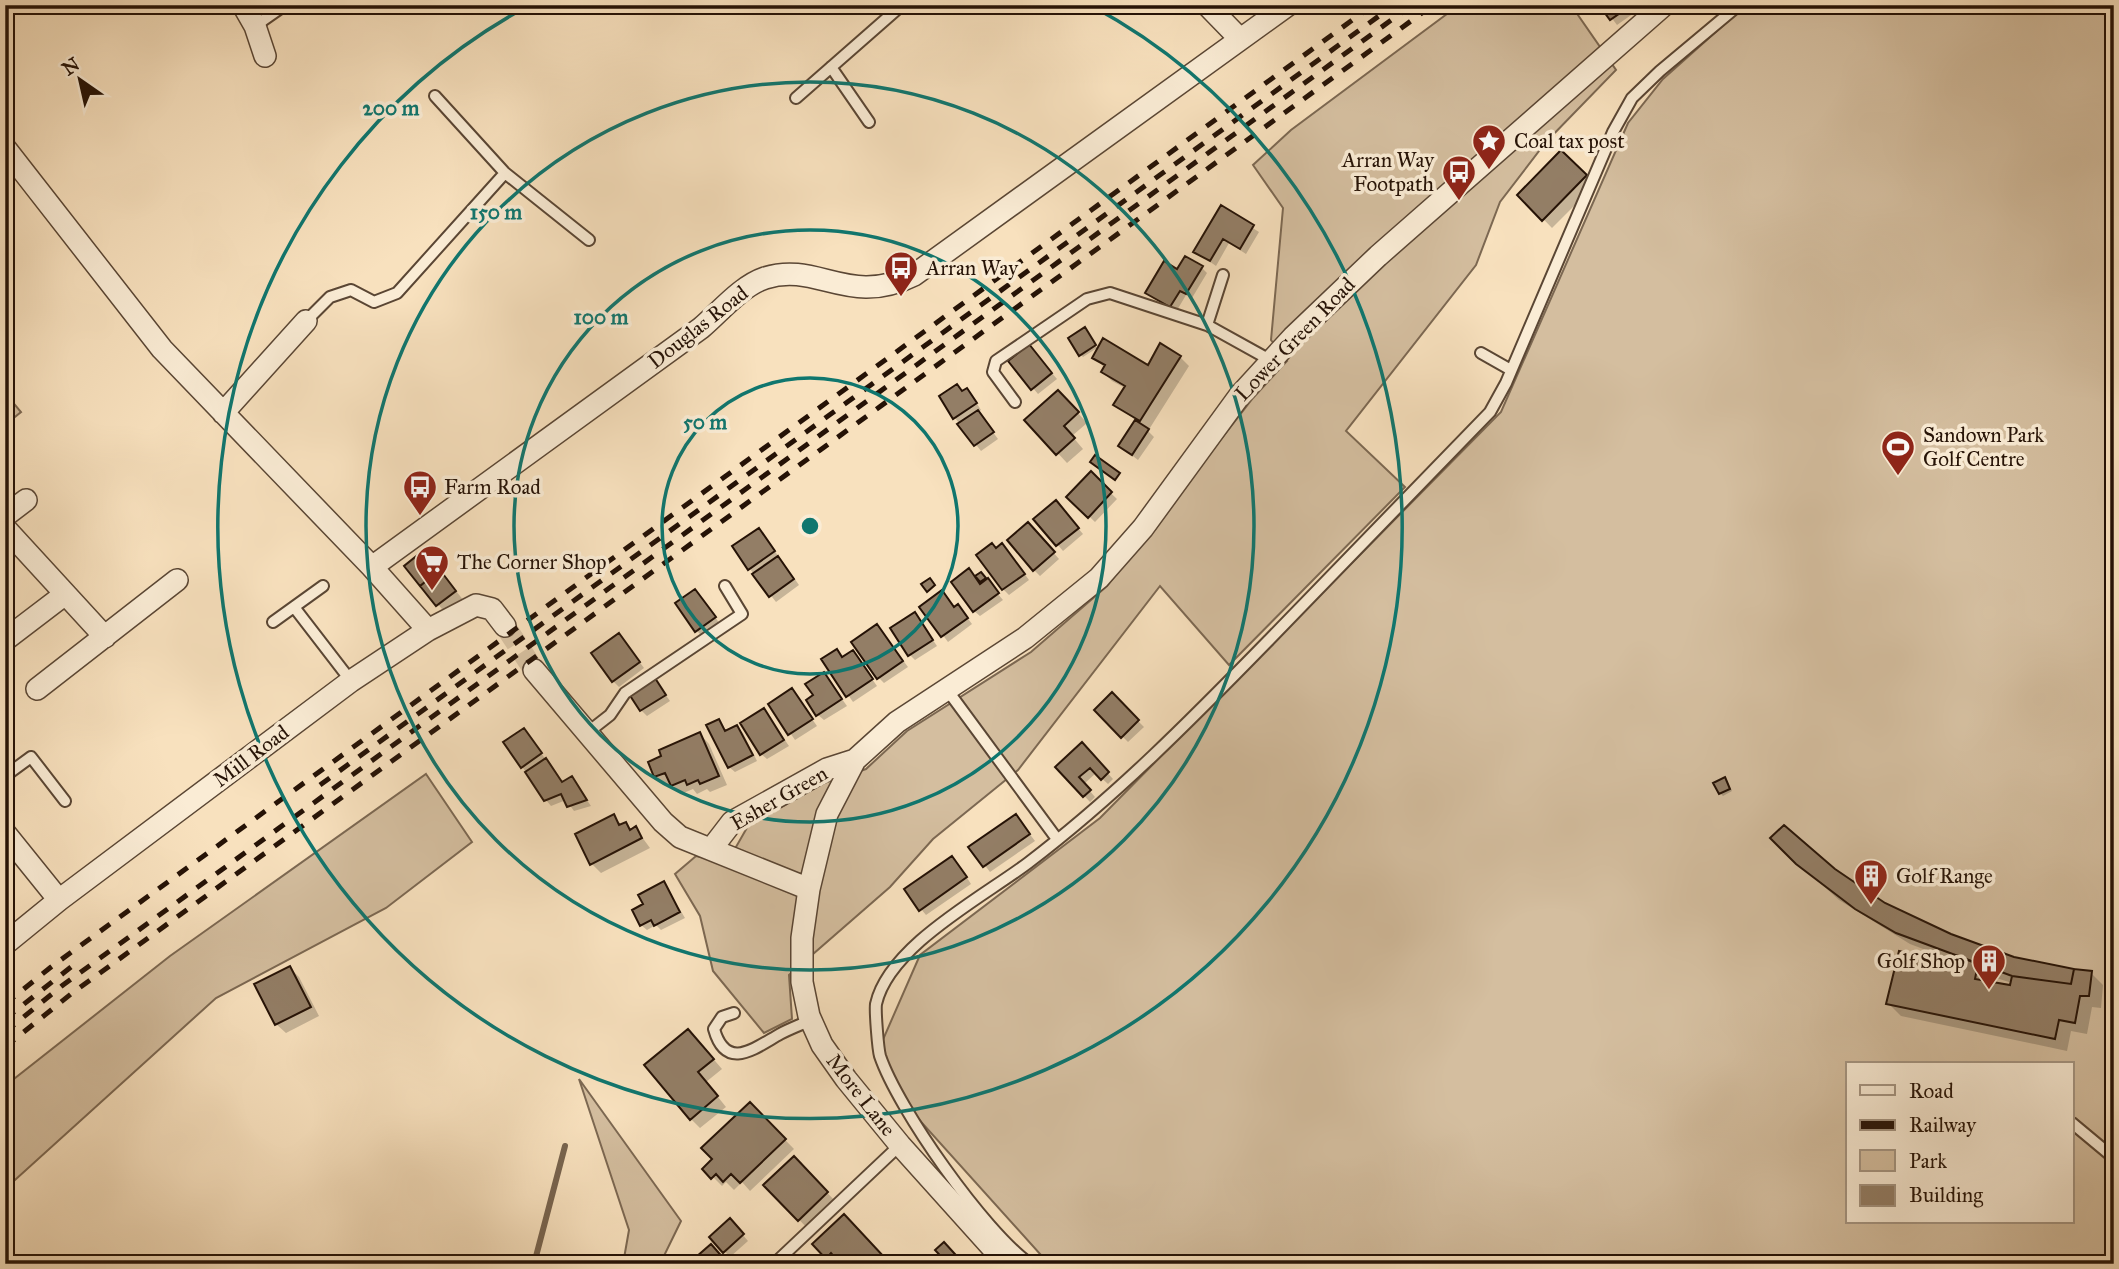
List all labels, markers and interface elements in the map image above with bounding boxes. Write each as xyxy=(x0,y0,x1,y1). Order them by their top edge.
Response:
north arrow xyxy=(46,46,116,116)
text: N xyxy=(58,52,84,80)
text: 200 m xyxy=(363,95,420,121)
place icon: Coal tax post xyxy=(1470,122,1508,171)
place label: Coal tax post xyxy=(1514,128,1625,154)
place label: Arran Way Footpath xyxy=(1341,147,1435,197)
bus stop icon: Arran Way Footpath xyxy=(1440,153,1478,202)
text: 150 m xyxy=(470,199,522,225)
bus stop icon: Arran Way xyxy=(882,249,920,298)
place label: Arran Way xyxy=(925,255,1019,281)
street label: Lower Green Road xyxy=(1229,271,1361,406)
street label: Douglas Road xyxy=(643,280,754,374)
text: 100 m xyxy=(574,304,629,330)
text: 50 m xyxy=(683,409,727,435)
place label: Sandown Park Golf Centre xyxy=(1923,422,2044,472)
sports icon: Sandown Park Golf Centre xyxy=(1879,428,1917,477)
bus stop icon: Farm Road xyxy=(401,468,439,517)
place label: Farm Road xyxy=(444,474,541,500)
centre of rings xyxy=(798,514,822,538)
supermarket icon: The Corner Shop xyxy=(413,543,451,592)
place label: The Corner Shop xyxy=(457,549,607,575)
street label: Mill Road xyxy=(208,719,294,793)
street label: Esher Green xyxy=(726,760,832,836)
building icon: Golf Range xyxy=(1852,857,1890,906)
place label: Golf Range xyxy=(1896,863,1993,889)
building icon: Golf Shop xyxy=(1970,942,2008,991)
place label: Golf Shop xyxy=(1877,948,1965,974)
street label: More Lane xyxy=(821,1049,901,1142)
legend xyxy=(1846,1062,2074,1224)
text: Road xyxy=(1909,1078,1954,1104)
text: Railway xyxy=(1909,1112,1977,1138)
text: Park xyxy=(1909,1148,1947,1174)
text: Building xyxy=(1909,1182,1983,1208)

